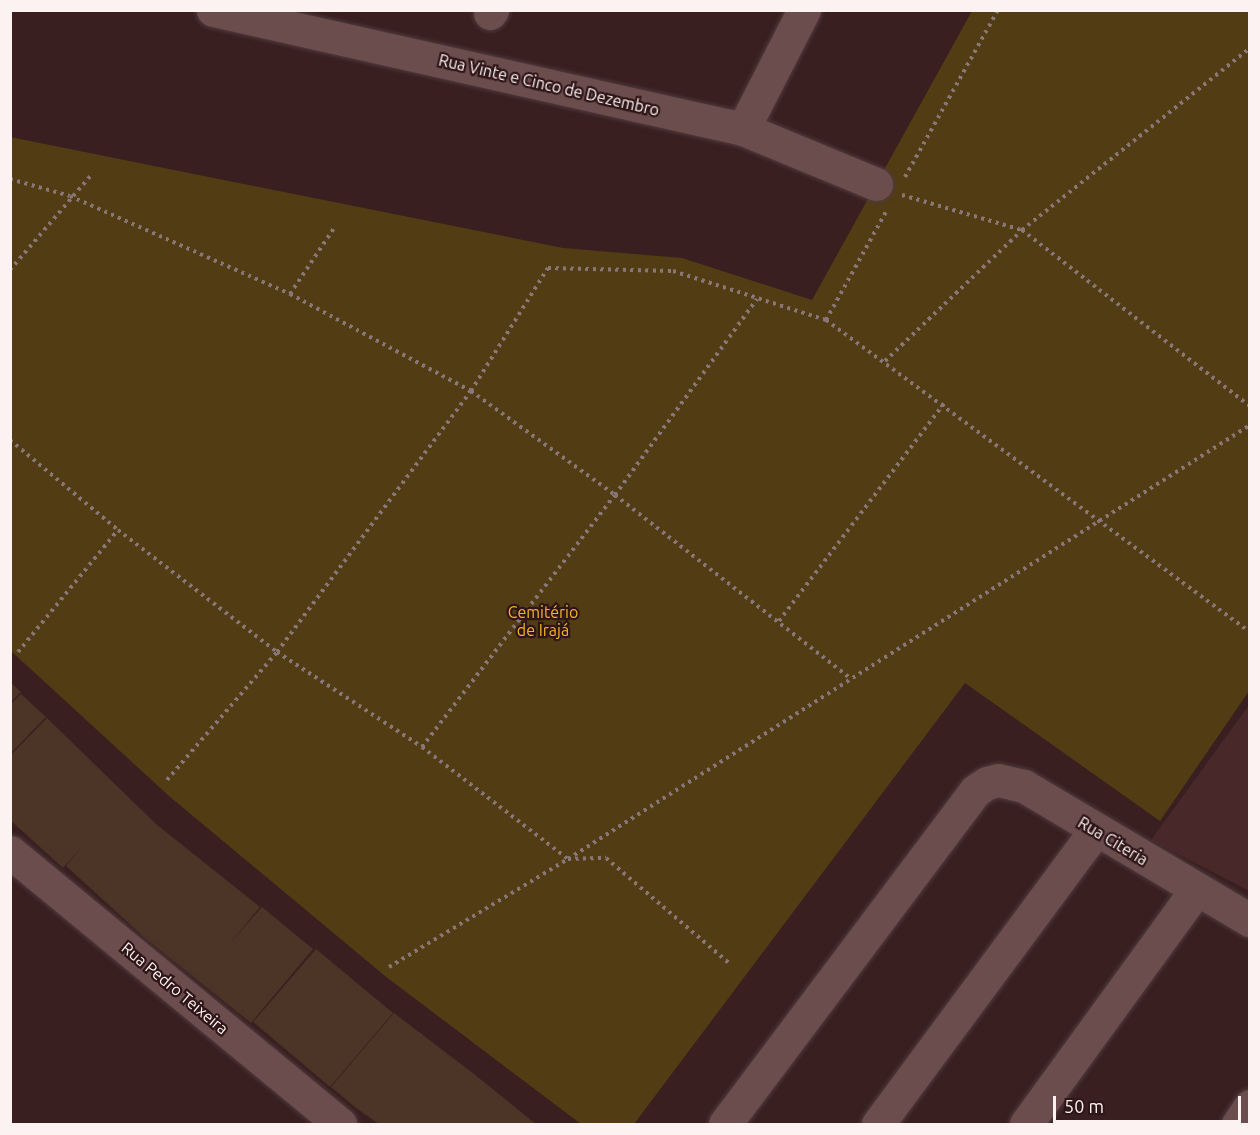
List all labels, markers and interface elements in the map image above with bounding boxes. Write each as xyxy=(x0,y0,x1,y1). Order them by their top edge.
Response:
street label: Rua Vinte e Cinco de Dezembro xyxy=(437,50,661,120)
park label: Cemitério de Irajá xyxy=(508,602,578,640)
street label: Rua Citeria xyxy=(1075,813,1151,869)
street label: Rua Pedro Teixeira xyxy=(118,938,232,1038)
scale bar xyxy=(1056,1084,1244,1122)
text: 50 m xyxy=(1064,1096,1104,1116)

